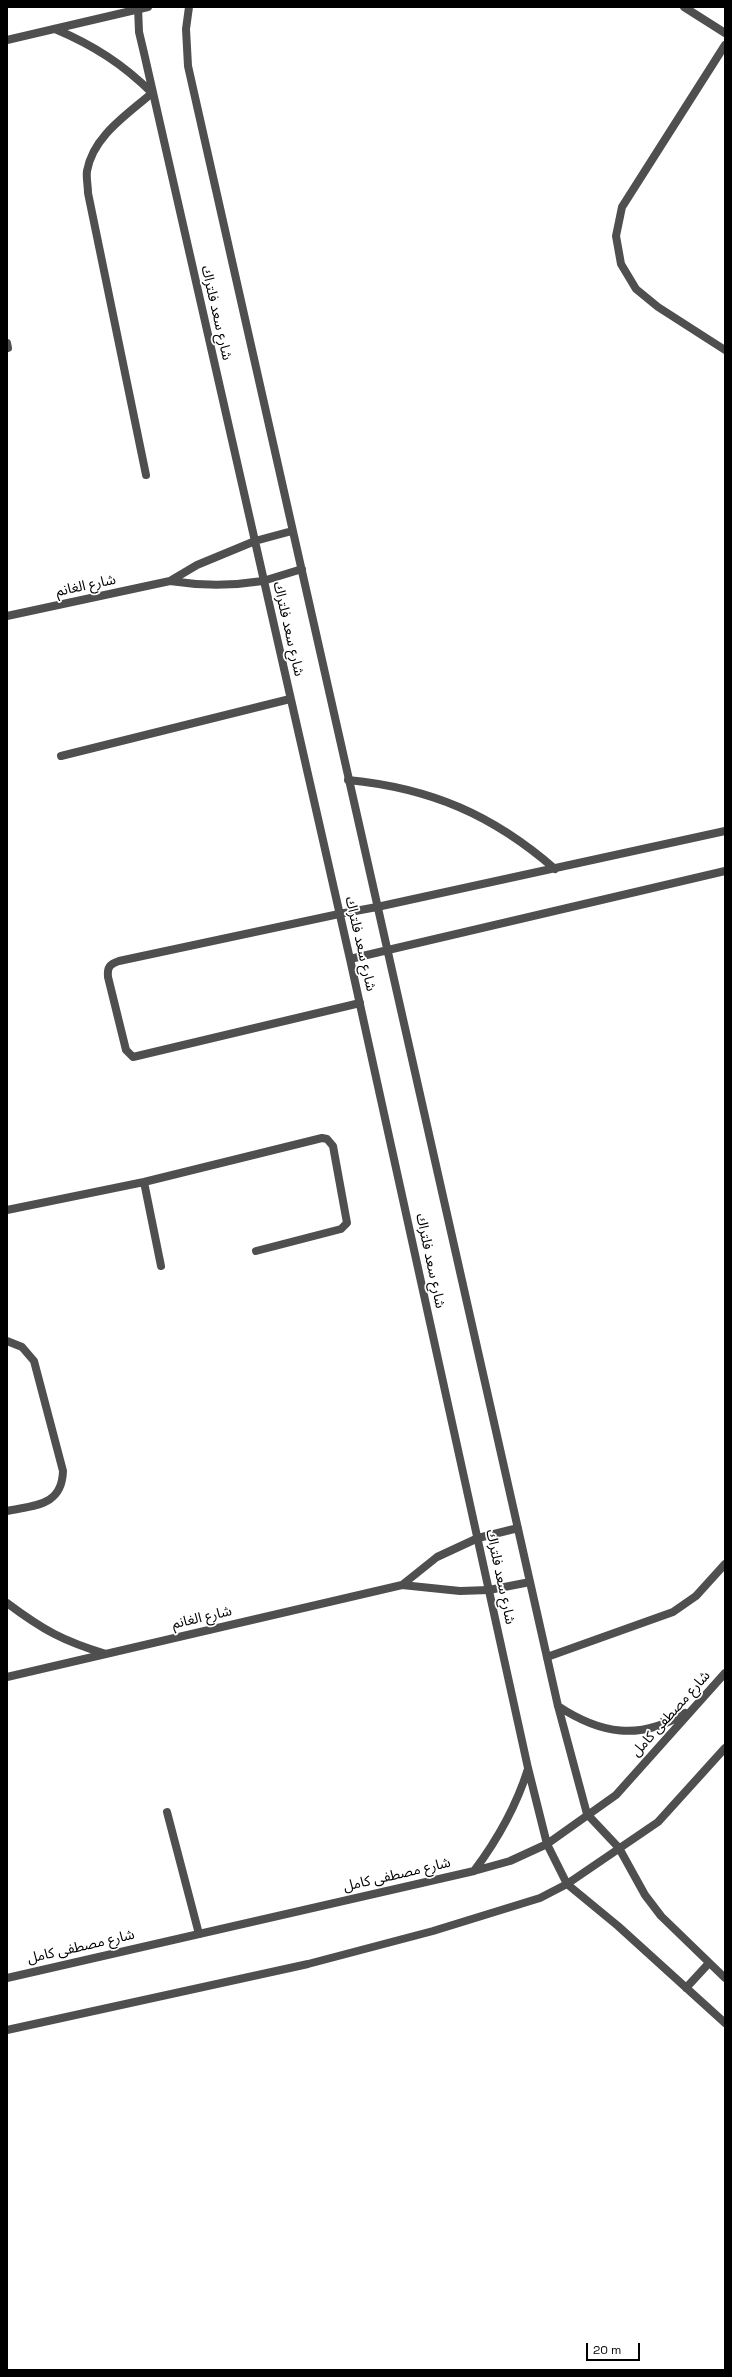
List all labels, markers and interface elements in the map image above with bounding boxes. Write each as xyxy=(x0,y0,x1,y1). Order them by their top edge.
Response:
street label: شارع سعد فلتراك xyxy=(197,264,235,362)
street label: شارع الغانم xyxy=(54,571,118,601)
street label: شارع سعد فلتراك xyxy=(269,580,307,678)
street label: شارع سعد فلتراك xyxy=(341,895,379,993)
street label: شارع سعد فلتراك xyxy=(412,1212,448,1310)
street label: شارع سعد فلتراك xyxy=(482,1528,518,1626)
street label: شارع الغانم xyxy=(170,1603,234,1633)
street label: شارع مصطفى كامل xyxy=(628,1668,714,1760)
street label: شارع مصطفى كامل xyxy=(342,1854,452,1896)
street label: شارع مصطفى كامل xyxy=(26,1926,136,1968)
scale bar xyxy=(588,2335,642,2361)
text: 20 m xyxy=(593,2342,621,2358)

